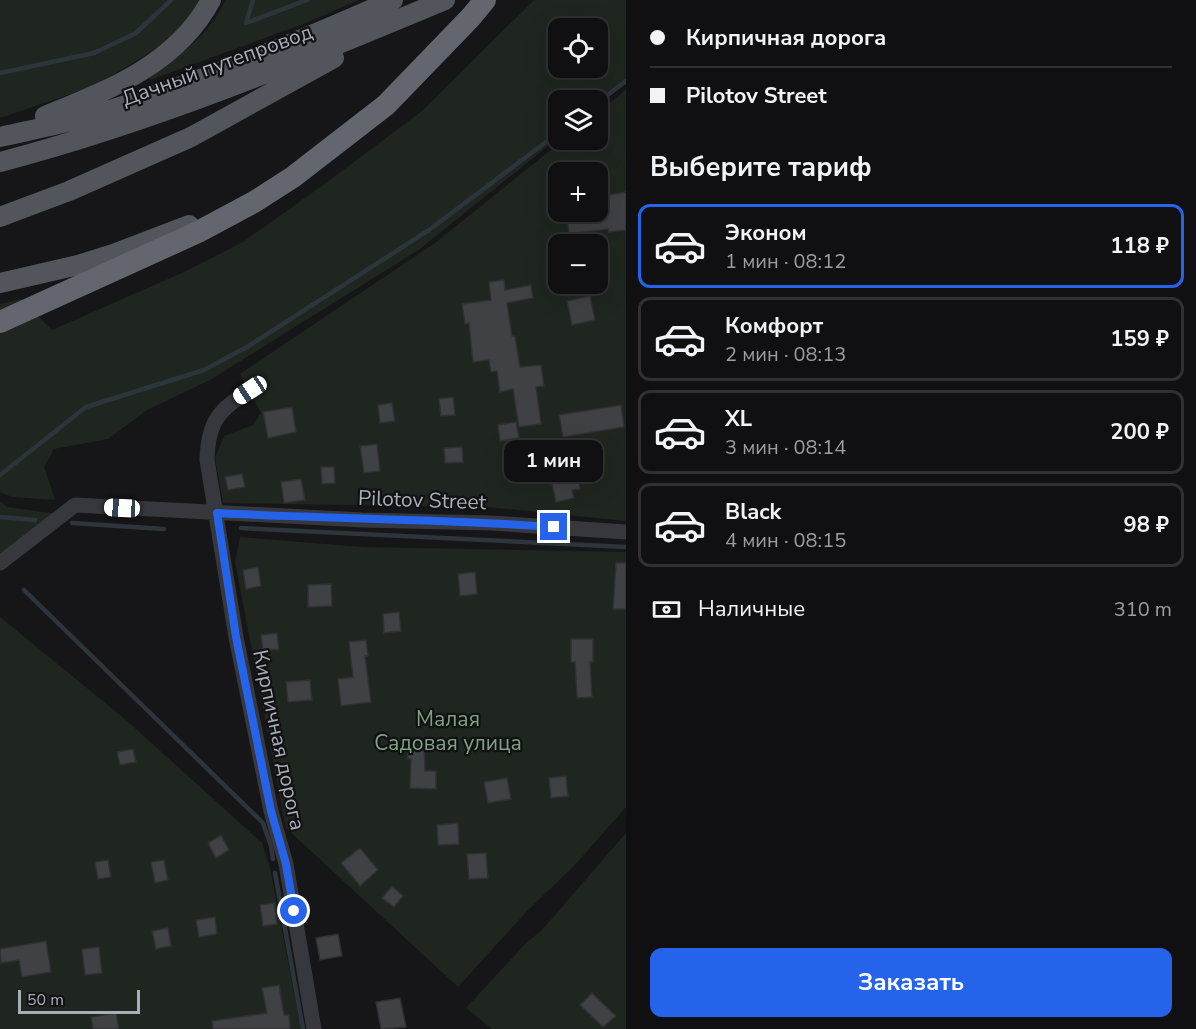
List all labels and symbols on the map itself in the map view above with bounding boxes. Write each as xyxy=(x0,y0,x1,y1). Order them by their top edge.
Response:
street label: Дачный путепровод xyxy=(118,17,316,113)
car xyxy=(230,373,270,407)
callout: 1 мин xyxy=(504,440,604,482)
street label: Pilotov Street xyxy=(357,484,487,516)
car xyxy=(104,498,140,518)
route end xyxy=(540,513,567,540)
street label: Кирпичная дорога xyxy=(246,647,312,833)
park label: Малая Садовая улица xyxy=(374,705,522,757)
route start xyxy=(280,897,307,924)
scale bar xyxy=(18,987,140,1014)

